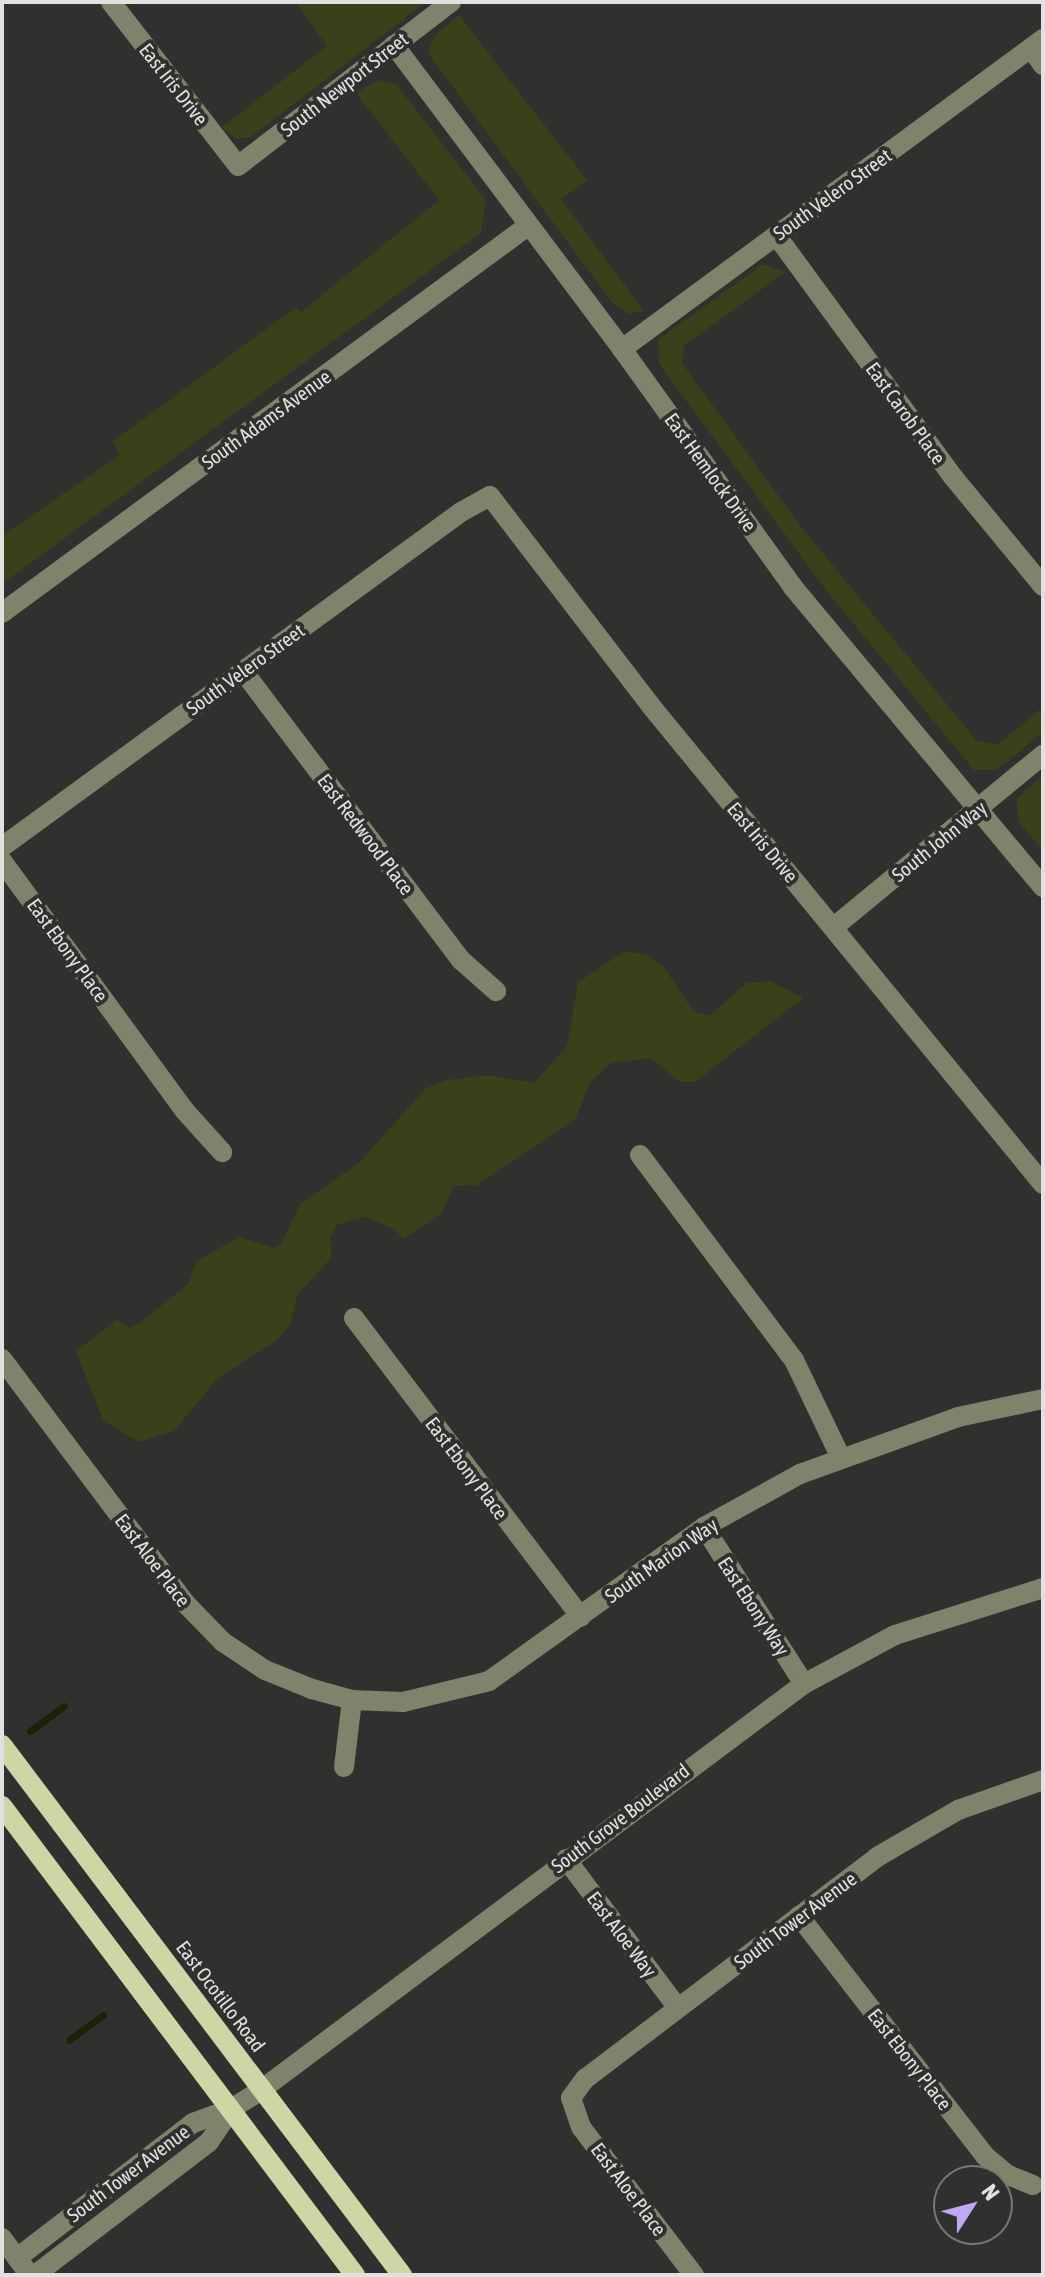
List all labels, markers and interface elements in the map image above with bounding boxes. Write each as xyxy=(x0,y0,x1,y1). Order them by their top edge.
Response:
street label: South Newport Street xyxy=(275,27,413,141)
street label: East Iris Drive xyxy=(134,38,214,130)
street label: South Velero Street xyxy=(768,143,896,245)
street label: East Carob Place xyxy=(861,357,951,469)
street label: South Adams Avenue xyxy=(197,364,335,474)
street label: East Hemlock Drive xyxy=(660,408,762,536)
street label: South Velero Street xyxy=(181,618,309,720)
street label: East Redwood Place xyxy=(313,769,419,899)
street label: South John Way xyxy=(887,795,991,887)
street label: East Iris Drive xyxy=(722,797,804,887)
street label: East Ebony Place xyxy=(22,893,114,1007)
street label: East Ebony Place xyxy=(421,1412,513,1524)
street label: East Aloe Place xyxy=(110,1509,196,1611)
street label: South Marion Way xyxy=(600,1512,722,1608)
street label: East Ebony Way xyxy=(713,1552,795,1660)
street label: South Grove Boulevard xyxy=(546,1758,694,1878)
street label: South Tower Avenue xyxy=(729,1866,861,1974)
street label: East Aloe Way xyxy=(582,1886,662,1982)
street label: East Ocotillo Road xyxy=(171,1936,271,2056)
street label: East Ebony Place xyxy=(863,2003,957,2115)
street label: South Tower Avenue xyxy=(62,2119,194,2227)
street label: East Aloe Place xyxy=(586,2138,672,2240)
north arrow xyxy=(933,2165,1013,2245)
text: N xyxy=(976,2179,1005,2205)

